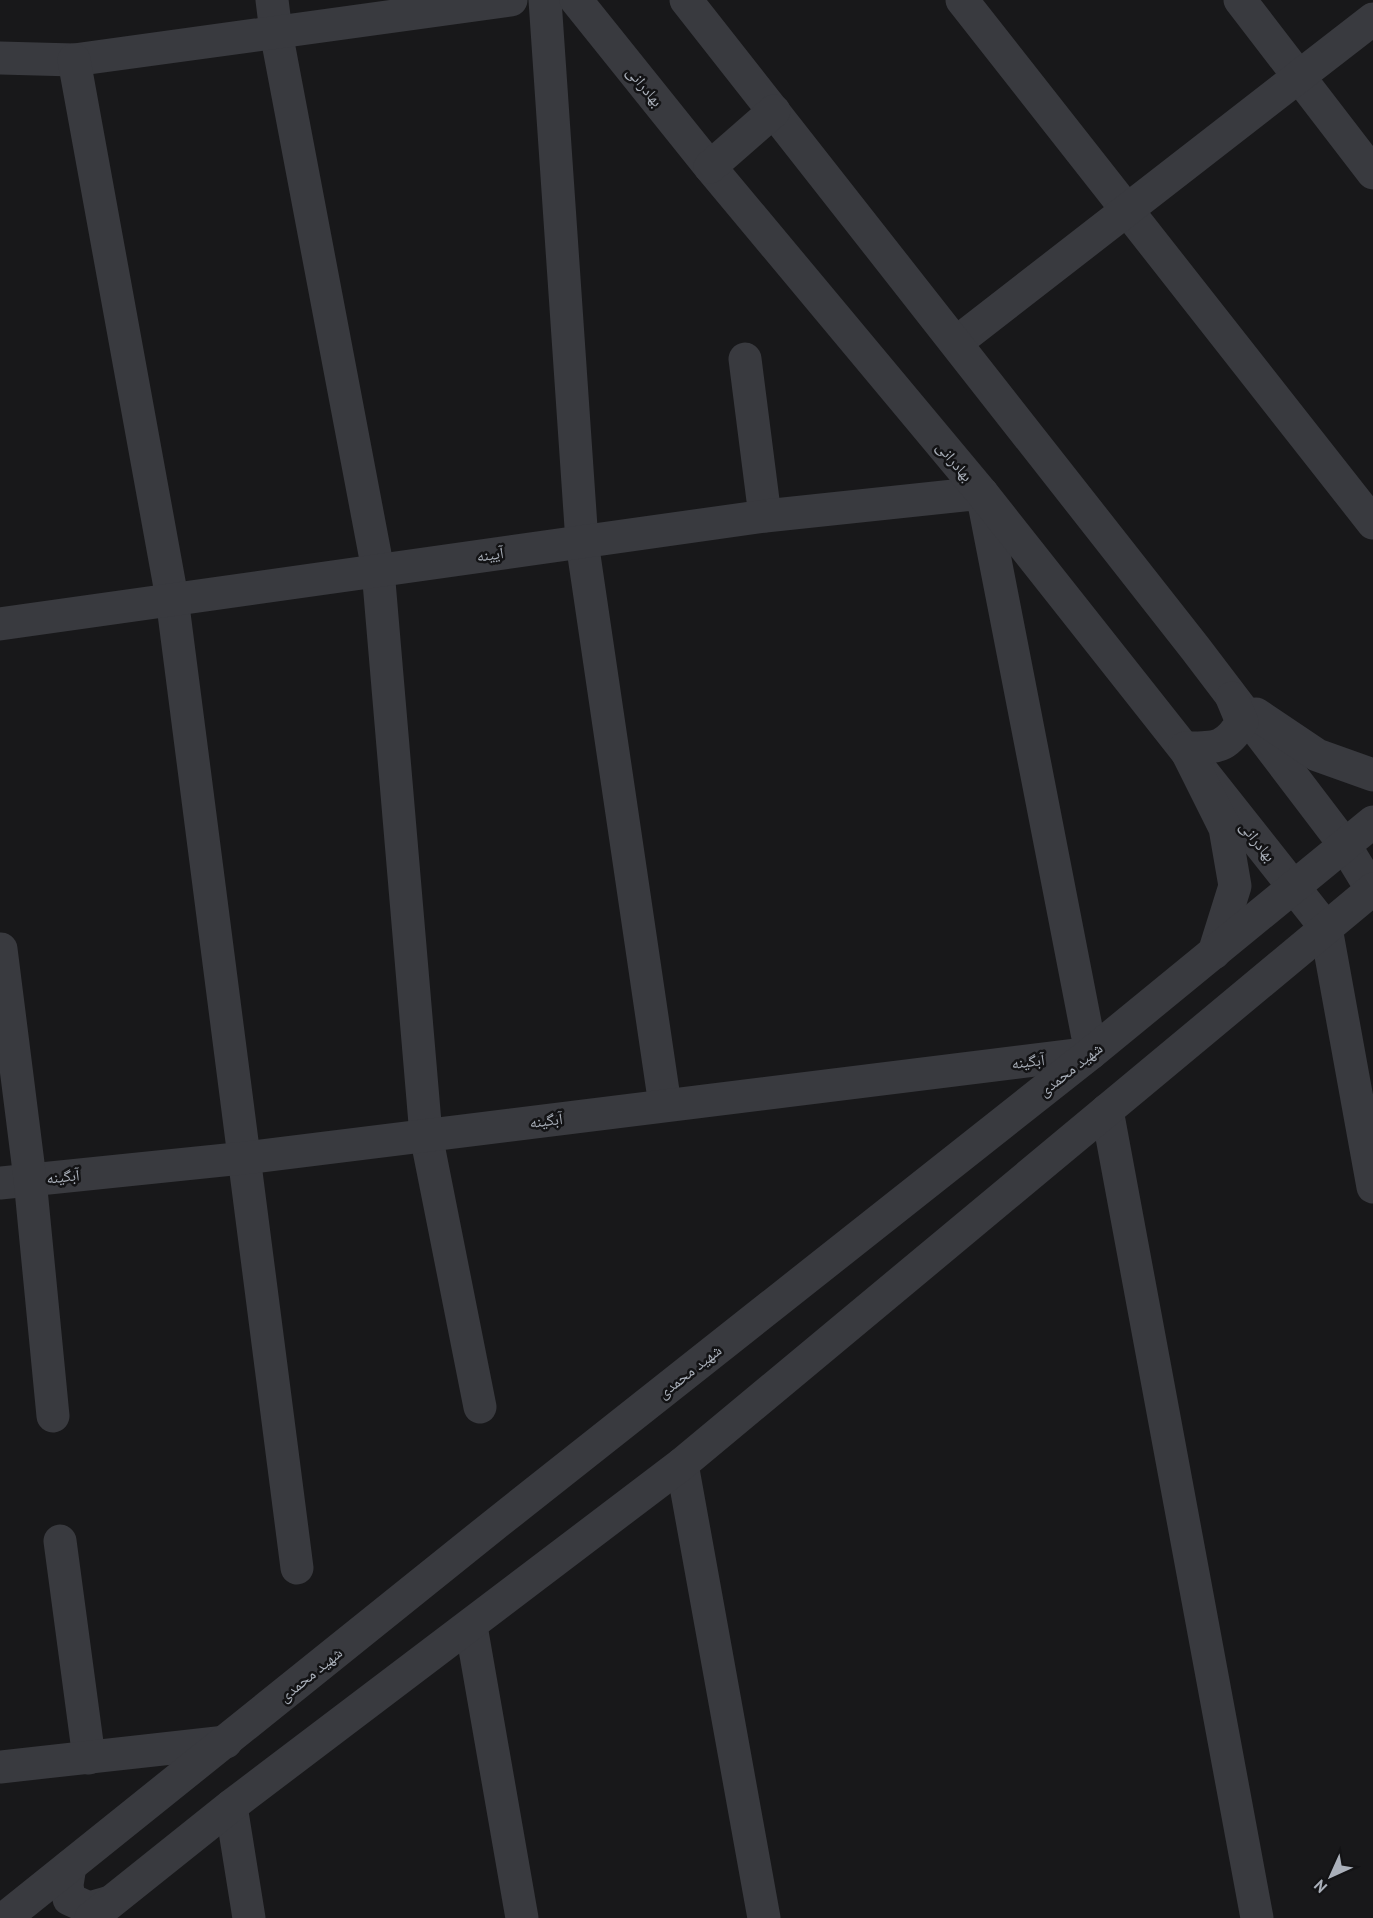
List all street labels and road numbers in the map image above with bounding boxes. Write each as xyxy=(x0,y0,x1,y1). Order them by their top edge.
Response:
street label: بهادرانی xyxy=(622,62,667,111)
street label: بهادرانی xyxy=(932,437,978,486)
street label: آیینه xyxy=(475,542,506,566)
street label: بهادرانی xyxy=(1235,817,1280,866)
street label: شهید محمدی xyxy=(1034,1038,1107,1101)
street label: آبگینه xyxy=(1010,1049,1047,1073)
street label: آبگینه xyxy=(528,1108,565,1132)
street label: آبگینه xyxy=(45,1164,81,1188)
street label: شهید محمدی xyxy=(653,1340,726,1403)
street label: شهید محمدی xyxy=(274,1642,347,1707)

